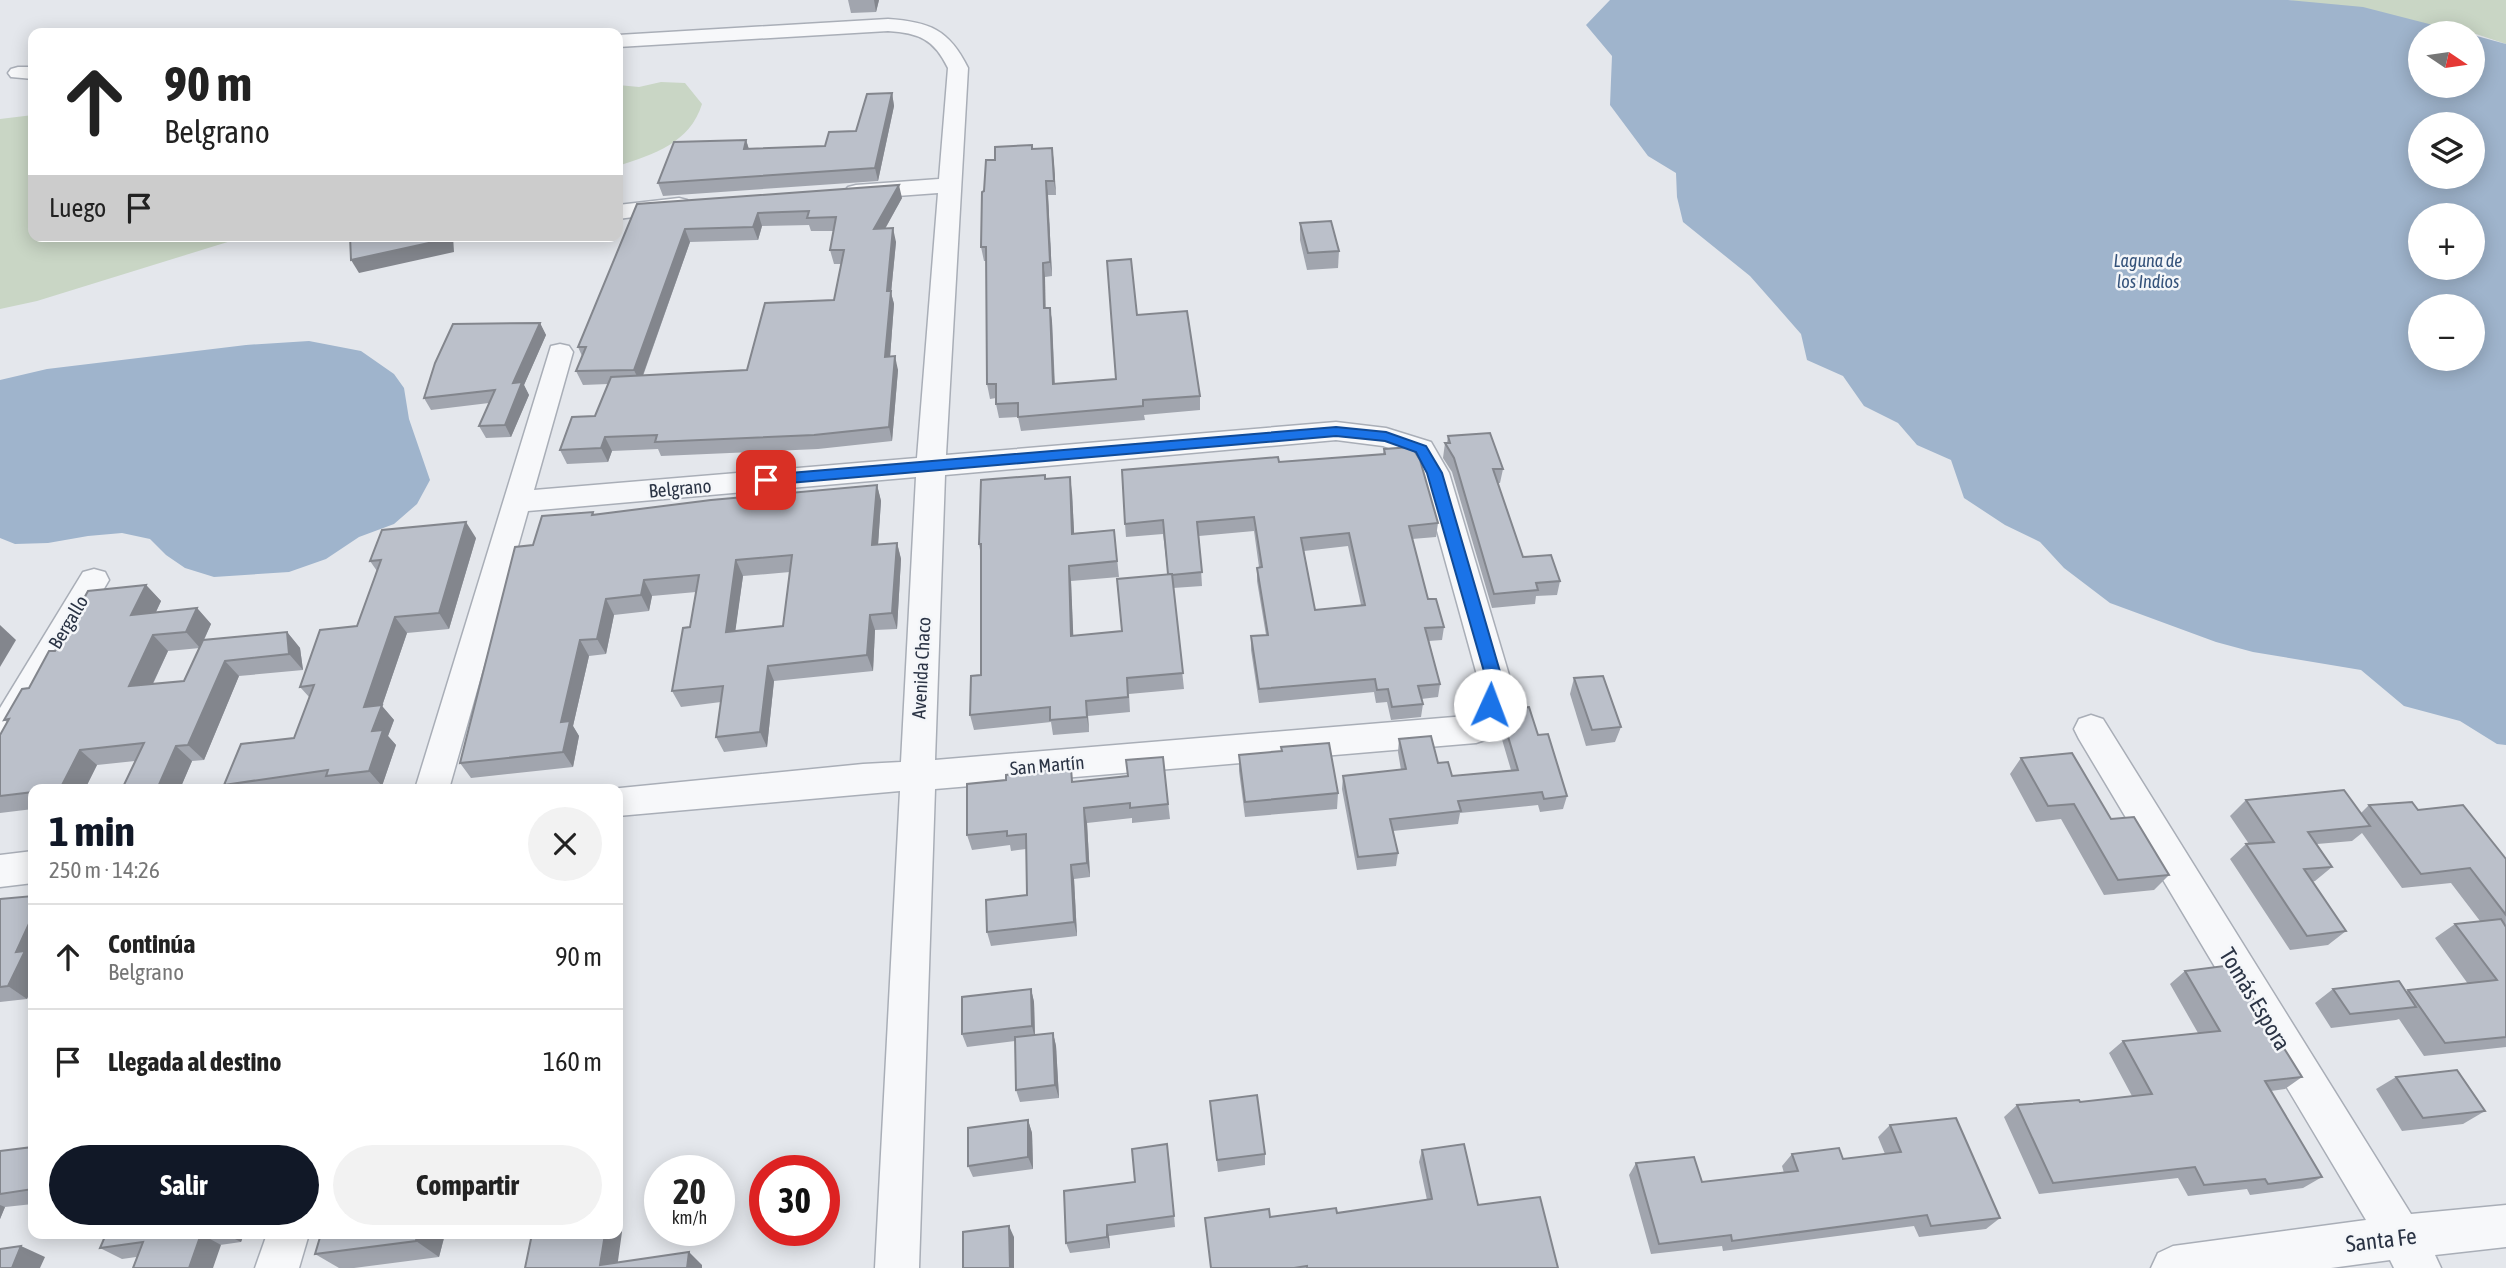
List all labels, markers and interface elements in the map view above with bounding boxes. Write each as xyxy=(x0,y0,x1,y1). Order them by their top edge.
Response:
north arrow xyxy=(2408,21,2485,98)
map controls xyxy=(2408,21,2485,371)
text: 90 m xyxy=(164,55,252,111)
icon: ahead xyxy=(49,56,140,147)
button: layers xyxy=(2408,112,2485,189)
text: Belgrano xyxy=(164,113,270,150)
icon: arrive xyxy=(120,189,158,227)
text: Luego xyxy=(49,193,106,223)
button: + xyxy=(2408,203,2485,280)
water label: Laguna de los Indios xyxy=(2114,250,2182,292)
button: − xyxy=(2408,294,2485,371)
pin xyxy=(736,450,796,510)
icon: arrive xyxy=(747,461,785,499)
street label: Belgrano xyxy=(648,474,712,502)
street label: Bergallo xyxy=(44,591,92,653)
street label: Avenida Chaco xyxy=(907,616,935,720)
position arrow xyxy=(1453,668,1527,742)
street label: San Martín xyxy=(1009,751,1085,779)
text: 1 min xyxy=(49,807,135,855)
button: close xyxy=(528,807,602,881)
text: 250 m · 14:26 xyxy=(49,857,160,883)
text: Continúa xyxy=(108,929,195,959)
icon: ahead xyxy=(49,938,87,976)
text: 90 m xyxy=(555,942,602,972)
street label: Tomás Espora xyxy=(2214,943,2296,1055)
text: Belgrano xyxy=(108,959,184,985)
icon: arrive xyxy=(49,1043,87,1081)
text: Llegada al destino xyxy=(108,1047,281,1077)
text: 160 m xyxy=(543,1047,602,1077)
button: Salir xyxy=(49,1145,319,1225)
button: Compartir xyxy=(333,1145,602,1225)
speed limit sign: 30 xyxy=(749,1155,840,1246)
text: 20 xyxy=(673,1171,706,1211)
text: km/h xyxy=(672,1207,707,1228)
street label: Santa Fe xyxy=(2344,1223,2418,1257)

